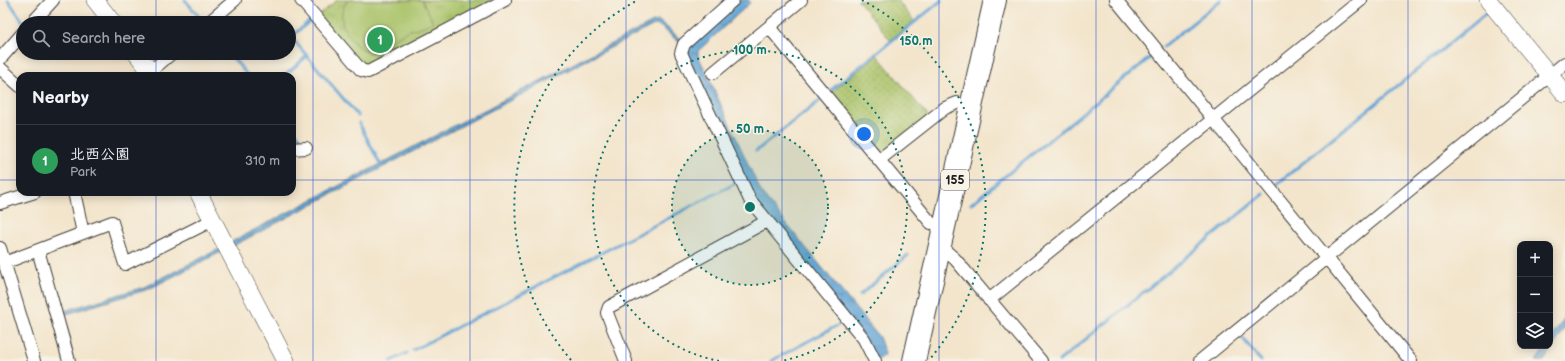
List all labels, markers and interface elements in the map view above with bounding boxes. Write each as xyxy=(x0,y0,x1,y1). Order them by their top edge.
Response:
search box xyxy=(16,16,296,60)
pin: 1 xyxy=(367,25,393,55)
icon: search xyxy=(30,27,52,49)
text: Search here xyxy=(62,29,145,48)
text: 150 m xyxy=(900,34,932,49)
text: 100 m xyxy=(733,43,767,58)
text: Nearby xyxy=(32,88,89,108)
text: 50 m xyxy=(736,122,764,137)
your location xyxy=(854,124,874,144)
text: 北西公園 xyxy=(70,145,130,164)
text: 1 xyxy=(42,153,48,169)
text: 310 m xyxy=(245,153,280,169)
text: Park xyxy=(70,164,96,180)
road number: 155 xyxy=(941,170,969,190)
centre of rings xyxy=(743,200,757,214)
map controls xyxy=(1517,241,1553,349)
button: + xyxy=(1517,241,1553,277)
button: − xyxy=(1517,277,1553,313)
button: layers xyxy=(1517,313,1553,349)

